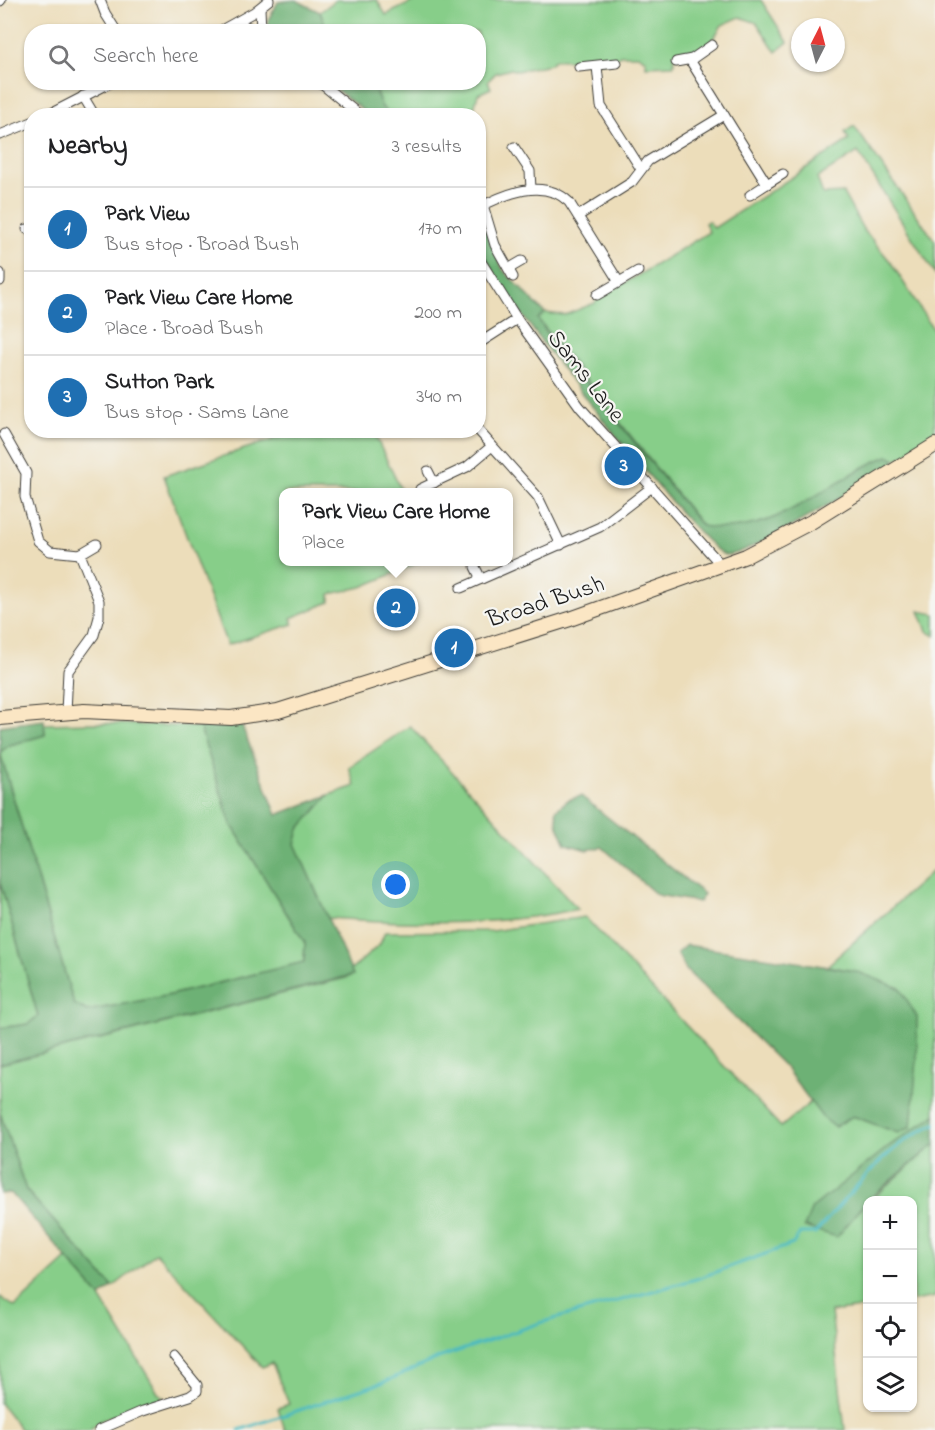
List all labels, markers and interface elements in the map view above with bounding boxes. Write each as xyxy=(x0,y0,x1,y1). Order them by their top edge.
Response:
north arrow xyxy=(791,18,845,72)
search box xyxy=(24,24,486,90)
icon: search xyxy=(45,41,78,74)
text: Search here xyxy=(93,41,198,73)
text: Nearby xyxy=(48,128,127,166)
text: 3 results xyxy=(392,133,462,162)
text: Park View xyxy=(105,199,190,231)
text: 1 xyxy=(64,215,71,244)
text: 170 m xyxy=(418,215,462,244)
text: Bus stop · Broad Bush xyxy=(105,231,299,260)
text: Park View Care Home xyxy=(105,283,293,315)
text: 2 xyxy=(63,299,72,328)
text: 200 m xyxy=(414,299,462,328)
text: Place · Broad Bush xyxy=(105,315,263,344)
street label: Sams Lane xyxy=(537,323,633,431)
text: Sutton Park xyxy=(105,367,214,399)
text: 3 xyxy=(63,383,72,412)
text: 340 m xyxy=(416,383,462,412)
text: Bus stop · Sams Lane xyxy=(105,399,289,428)
pin: 3 xyxy=(604,444,644,488)
popup xyxy=(279,488,513,566)
text: Park View Care Home xyxy=(302,497,490,529)
text: Place xyxy=(302,529,345,558)
street label: Broad Bush xyxy=(482,568,609,639)
pin: 2 xyxy=(376,586,416,630)
pin: 1 xyxy=(434,626,474,670)
your location xyxy=(381,870,410,899)
map controls xyxy=(863,1196,917,1412)
button: + xyxy=(863,1196,917,1250)
button: − xyxy=(863,1250,917,1304)
button: locate xyxy=(863,1304,917,1358)
button: layers xyxy=(863,1358,917,1412)

